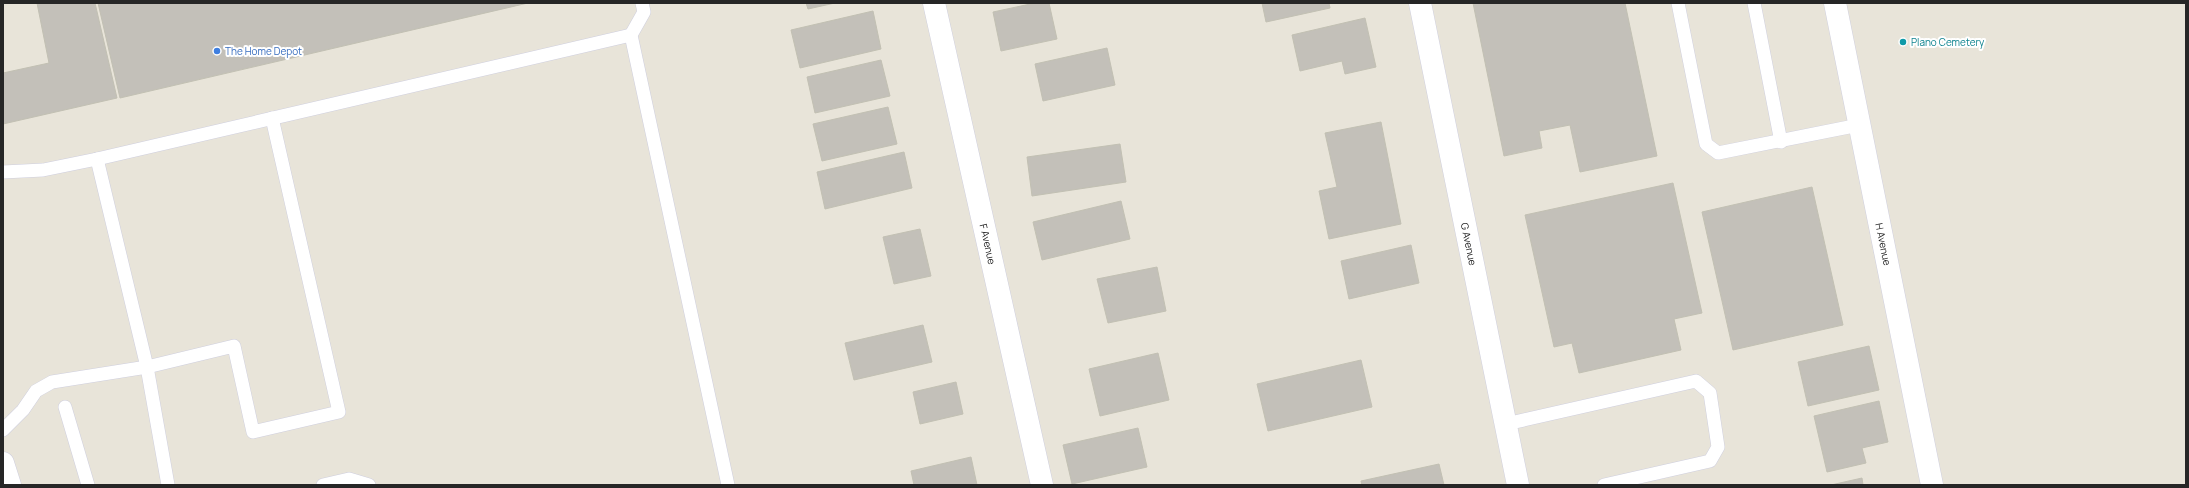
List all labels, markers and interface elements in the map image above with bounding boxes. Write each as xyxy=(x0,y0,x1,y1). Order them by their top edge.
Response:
place label: Plano Cemetery xyxy=(1911,35,1985,49)
marker: Plano Cemetery xyxy=(1898,37,1908,47)
place label: The Home Depot xyxy=(225,44,302,58)
marker: The Home Depot xyxy=(212,46,222,56)
street label: G Avenue xyxy=(1458,221,1480,267)
street label: F Avenue xyxy=(977,222,999,266)
street label: H Avenue xyxy=(1872,222,1895,267)

